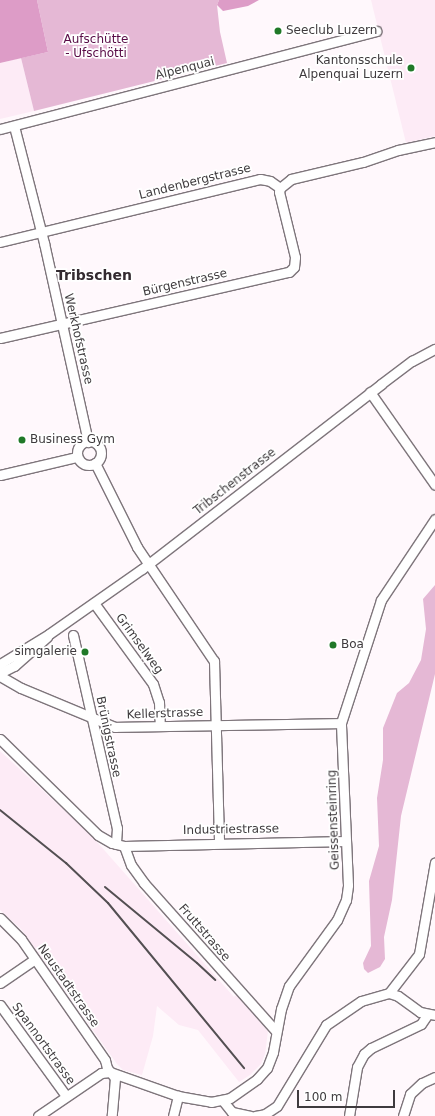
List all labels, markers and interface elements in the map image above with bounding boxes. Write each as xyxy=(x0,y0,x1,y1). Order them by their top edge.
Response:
place label: Seeclub Luzern xyxy=(286,24,377,38)
marker: Seeclub Luzern xyxy=(273,26,283,36)
park label: Aufschütte - Ufschötti xyxy=(64,33,128,61)
place label: Kantonsschule Alpenquai Luzern xyxy=(299,54,403,82)
street label: Alpenquai xyxy=(154,55,216,83)
marker: Kantonsschule Alpenquai Luzern xyxy=(406,63,416,73)
street label: Landenbergstrasse xyxy=(138,161,252,203)
street label: Bürgenstrasse xyxy=(141,266,229,300)
district label: Tribschen xyxy=(56,267,132,283)
street label: Werkhofstrasse xyxy=(61,292,95,386)
place label: Business Gym xyxy=(30,433,115,447)
marker: Business Gym xyxy=(17,435,27,445)
street label: Tribschenstrasse xyxy=(191,446,279,518)
street label: Grimselweg xyxy=(112,611,166,677)
place label: Boa xyxy=(341,638,364,652)
marker: Boa xyxy=(328,640,338,650)
place label: simgalerie xyxy=(14,645,77,659)
marker: simgalerie xyxy=(80,647,90,657)
street label: Brünigstrasse xyxy=(92,695,124,779)
street label: Kellerstrasse xyxy=(126,705,204,723)
street label: Geissensteinring xyxy=(325,770,343,870)
street label: Industriestrasse xyxy=(183,822,279,838)
street label: Fruttstrasse xyxy=(175,901,233,965)
street label: Neustadtstrasse xyxy=(34,942,102,1030)
street label: Spannortstrasse xyxy=(8,1000,78,1088)
scale bar xyxy=(299,1082,397,1108)
text: 100 m xyxy=(304,1090,342,1104)

